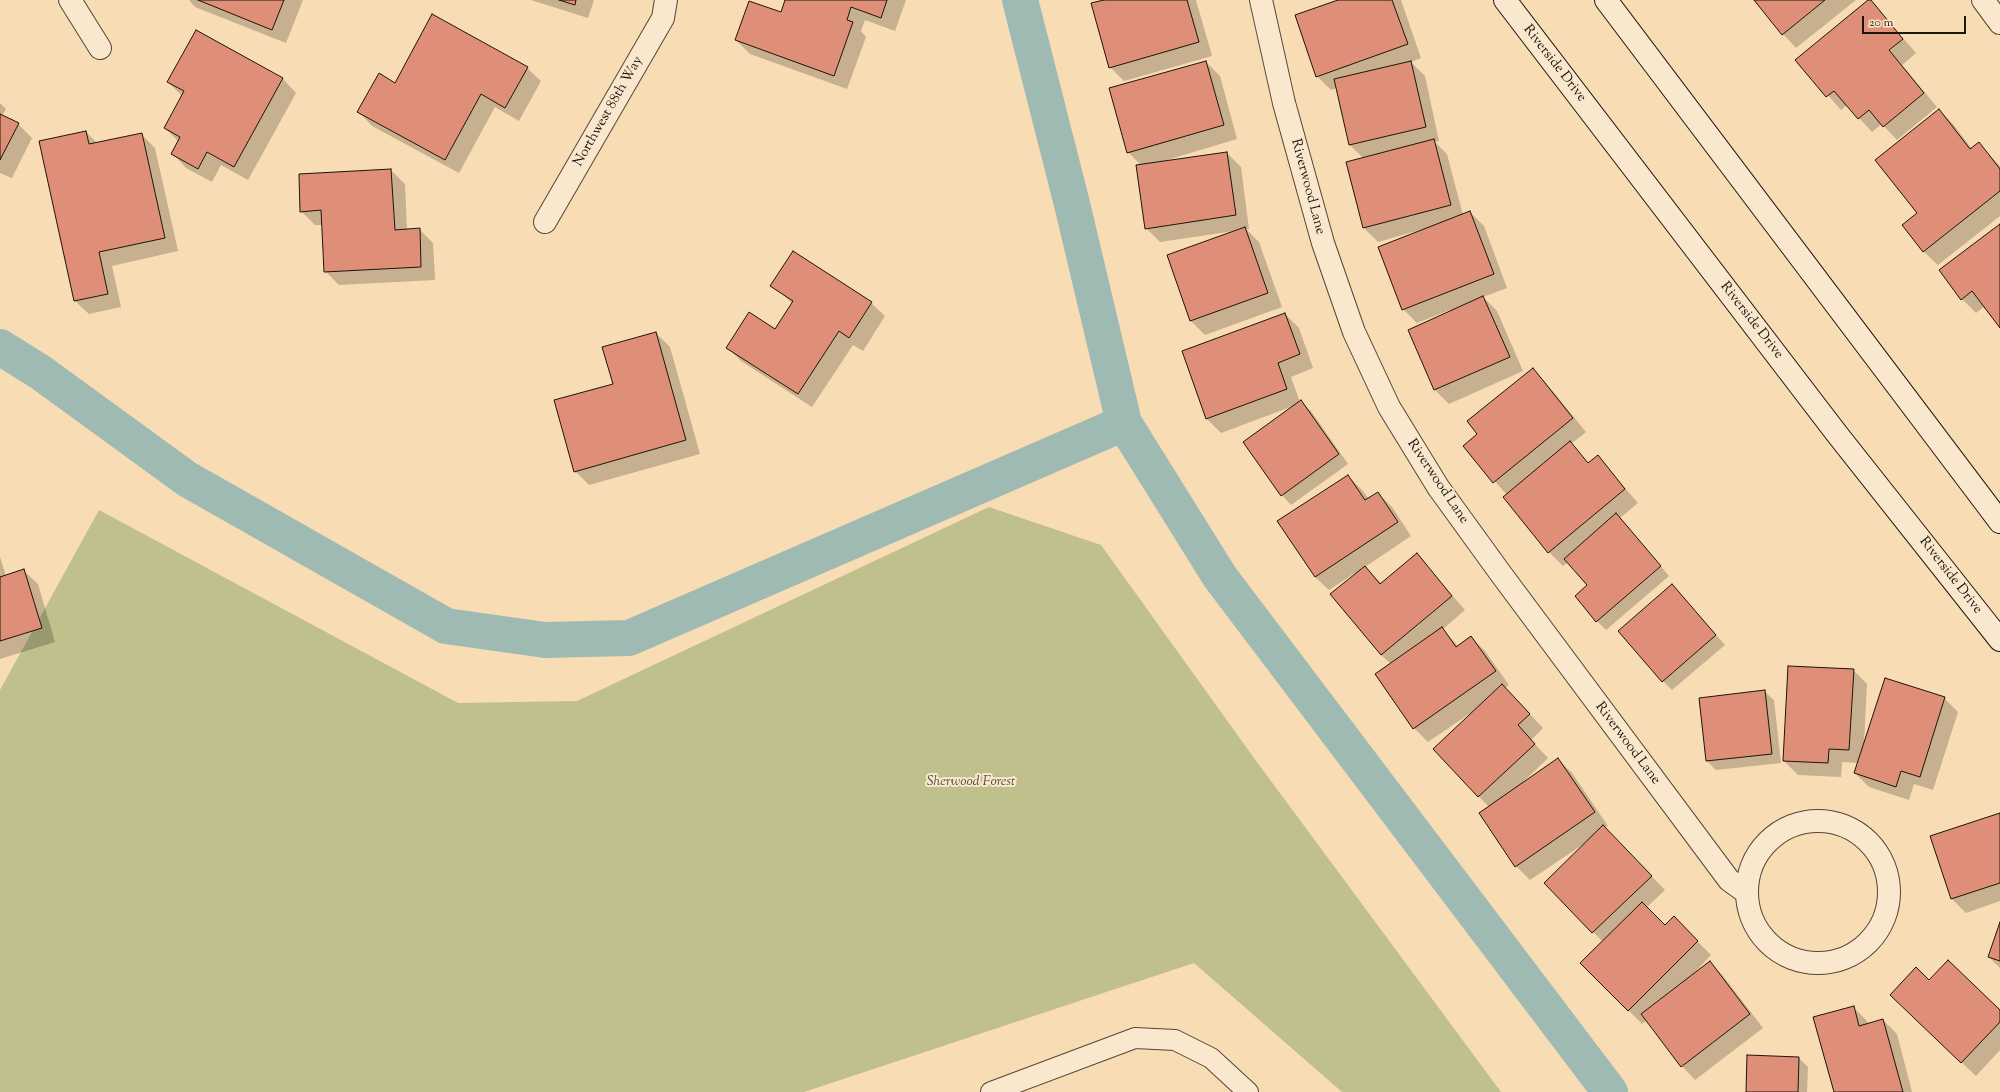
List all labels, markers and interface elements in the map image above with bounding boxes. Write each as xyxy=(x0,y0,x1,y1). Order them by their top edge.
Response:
scale bar xyxy=(1864,8,1968,34)
text: 20 m xyxy=(1869,14,1893,32)
street label: Riverside Drive xyxy=(1519,22,1589,106)
street label: Northwest 88th Way xyxy=(571,54,647,170)
street label: Riverwood Lane xyxy=(1286,137,1328,237)
street label: Riverside Drive xyxy=(1716,279,1786,363)
street label: Riverwood Lane xyxy=(1403,436,1471,528)
street label: Riverside Drive xyxy=(1915,534,1985,618)
street label: Riverwood Lane xyxy=(1591,700,1663,788)
park label: Sherwood Forest xyxy=(927,775,1015,791)

